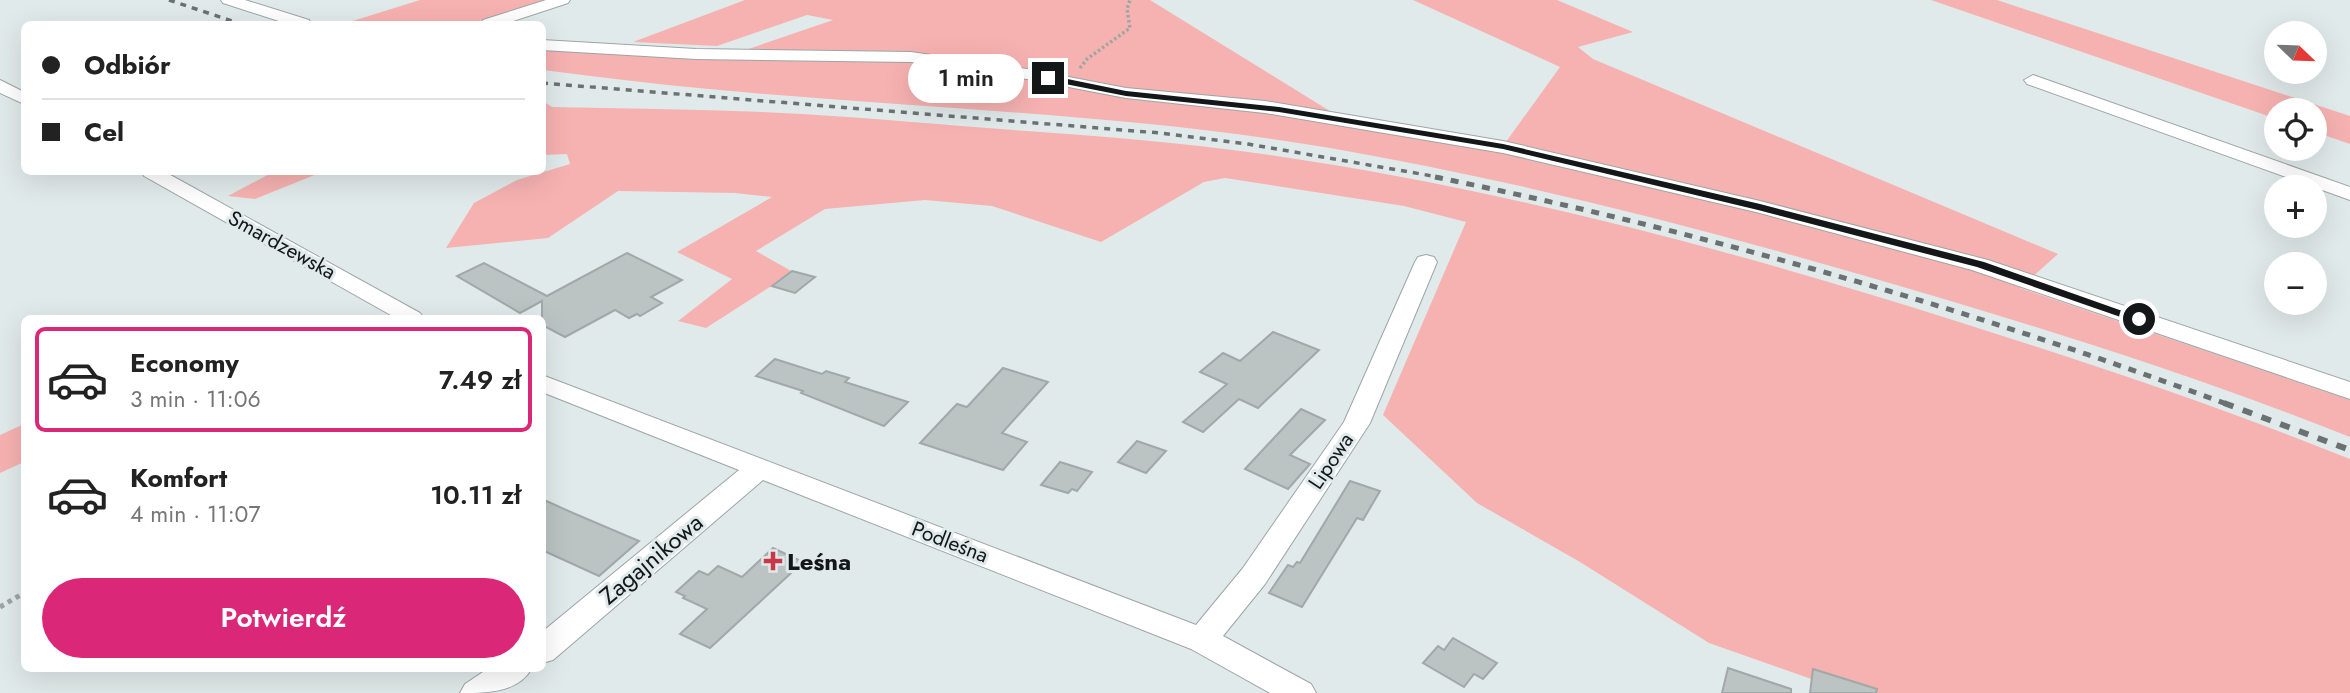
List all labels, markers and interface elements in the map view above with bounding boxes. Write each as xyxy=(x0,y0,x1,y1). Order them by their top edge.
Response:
north arrow xyxy=(2264,21,2328,84)
map controls xyxy=(2264,21,2327,315)
text: Odbiór xyxy=(84,46,171,84)
callout: 1 min xyxy=(908,54,1024,102)
text: 1 min xyxy=(938,61,994,95)
route end xyxy=(1032,62,1064,94)
button: locate xyxy=(2264,98,2327,161)
text: Cel xyxy=(84,113,124,151)
button: + xyxy=(2264,175,2327,238)
street label: Smardzewska xyxy=(223,203,341,287)
button: − xyxy=(2264,252,2327,315)
route start xyxy=(2123,303,2155,335)
text: Economy xyxy=(130,344,239,382)
icon: car xyxy=(46,348,109,411)
text: 7.49 zł xyxy=(439,361,521,399)
text: 3 min · 11:06 xyxy=(130,382,261,416)
street label: Lipowa xyxy=(1301,427,1361,495)
text: Komfort xyxy=(130,459,227,497)
icon: car xyxy=(46,463,109,526)
text: 10.11 zł xyxy=(430,476,521,514)
text: 4 min · 11:07 xyxy=(130,497,260,531)
street label: Zagajnikowa xyxy=(592,505,710,613)
street label: Podleśna xyxy=(907,514,993,570)
place label: Leśna xyxy=(787,544,851,579)
marker: Leśna xyxy=(765,553,781,569)
button: Potwierdź xyxy=(42,578,525,658)

